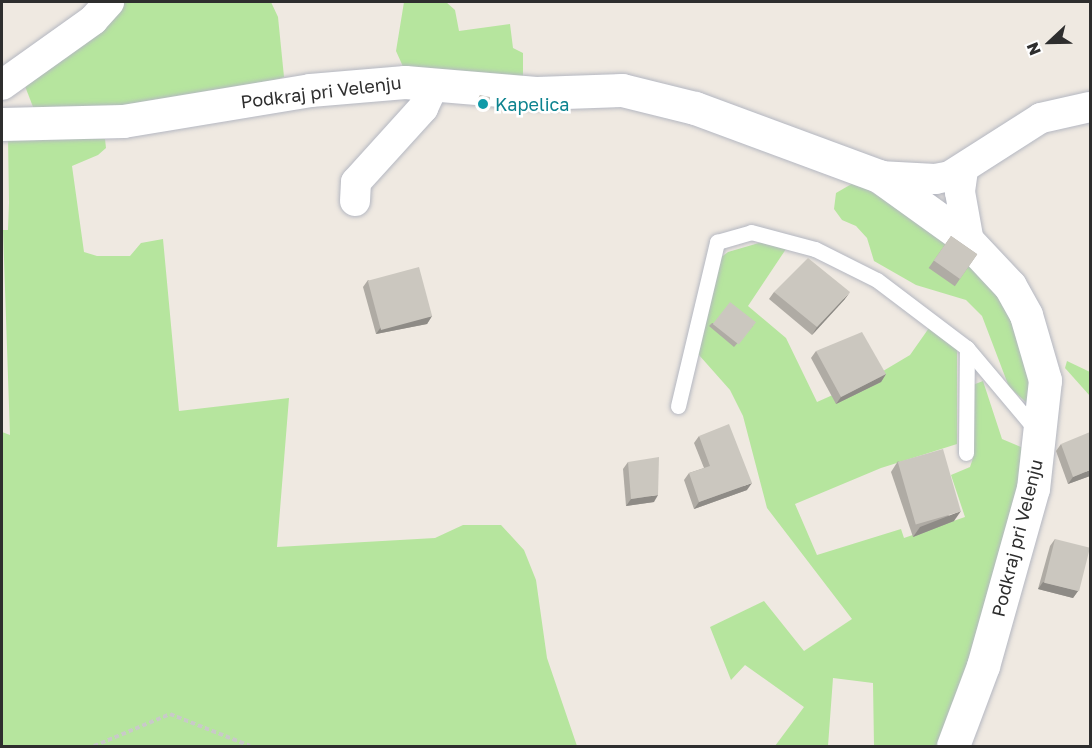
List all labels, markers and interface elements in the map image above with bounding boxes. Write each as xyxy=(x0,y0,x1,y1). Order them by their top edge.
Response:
north arrow xyxy=(1020,12,1080,72)
text: N xyxy=(1022,39,1045,58)
street label: Podkraj pri Velenju xyxy=(239,71,403,113)
place label: Kapelica xyxy=(495,93,569,115)
marker: Kapelica xyxy=(476,97,490,111)
street label: Podkraj pri Velenju xyxy=(987,457,1047,619)

